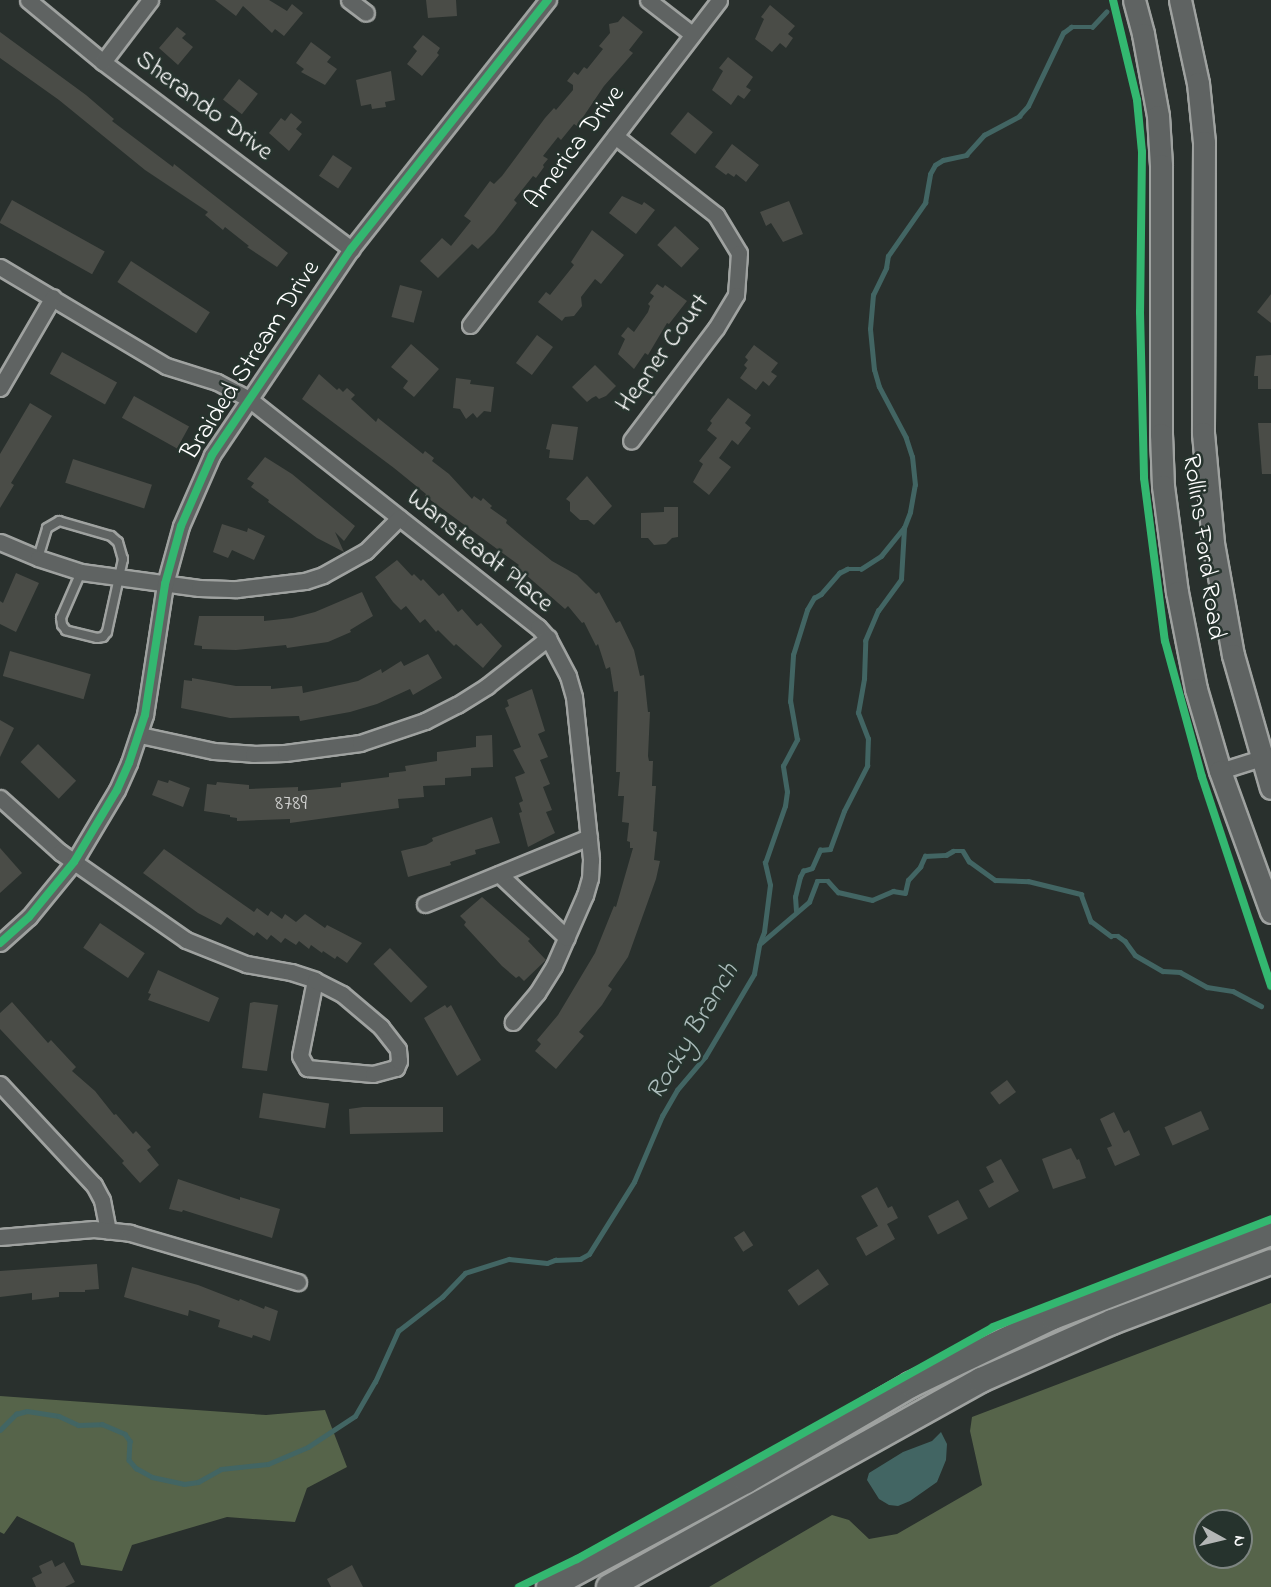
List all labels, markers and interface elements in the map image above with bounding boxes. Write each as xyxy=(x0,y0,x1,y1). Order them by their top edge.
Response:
street label: Sherando Drive xyxy=(128,45,278,169)
street label: America Drive xyxy=(519,80,633,216)
street label: Braided Stream Drive xyxy=(176,255,328,467)
street label: Hepner Court xyxy=(610,288,718,420)
street label: Rollins Ford Road xyxy=(1174,452,1230,642)
street label: Wansteadt Place xyxy=(399,483,559,621)
house number: 8789 xyxy=(275,792,307,818)
water label: Rocky Branch xyxy=(640,958,746,1106)
north arrow xyxy=(1193,1509,1253,1569)
text: N xyxy=(1226,1534,1251,1548)

